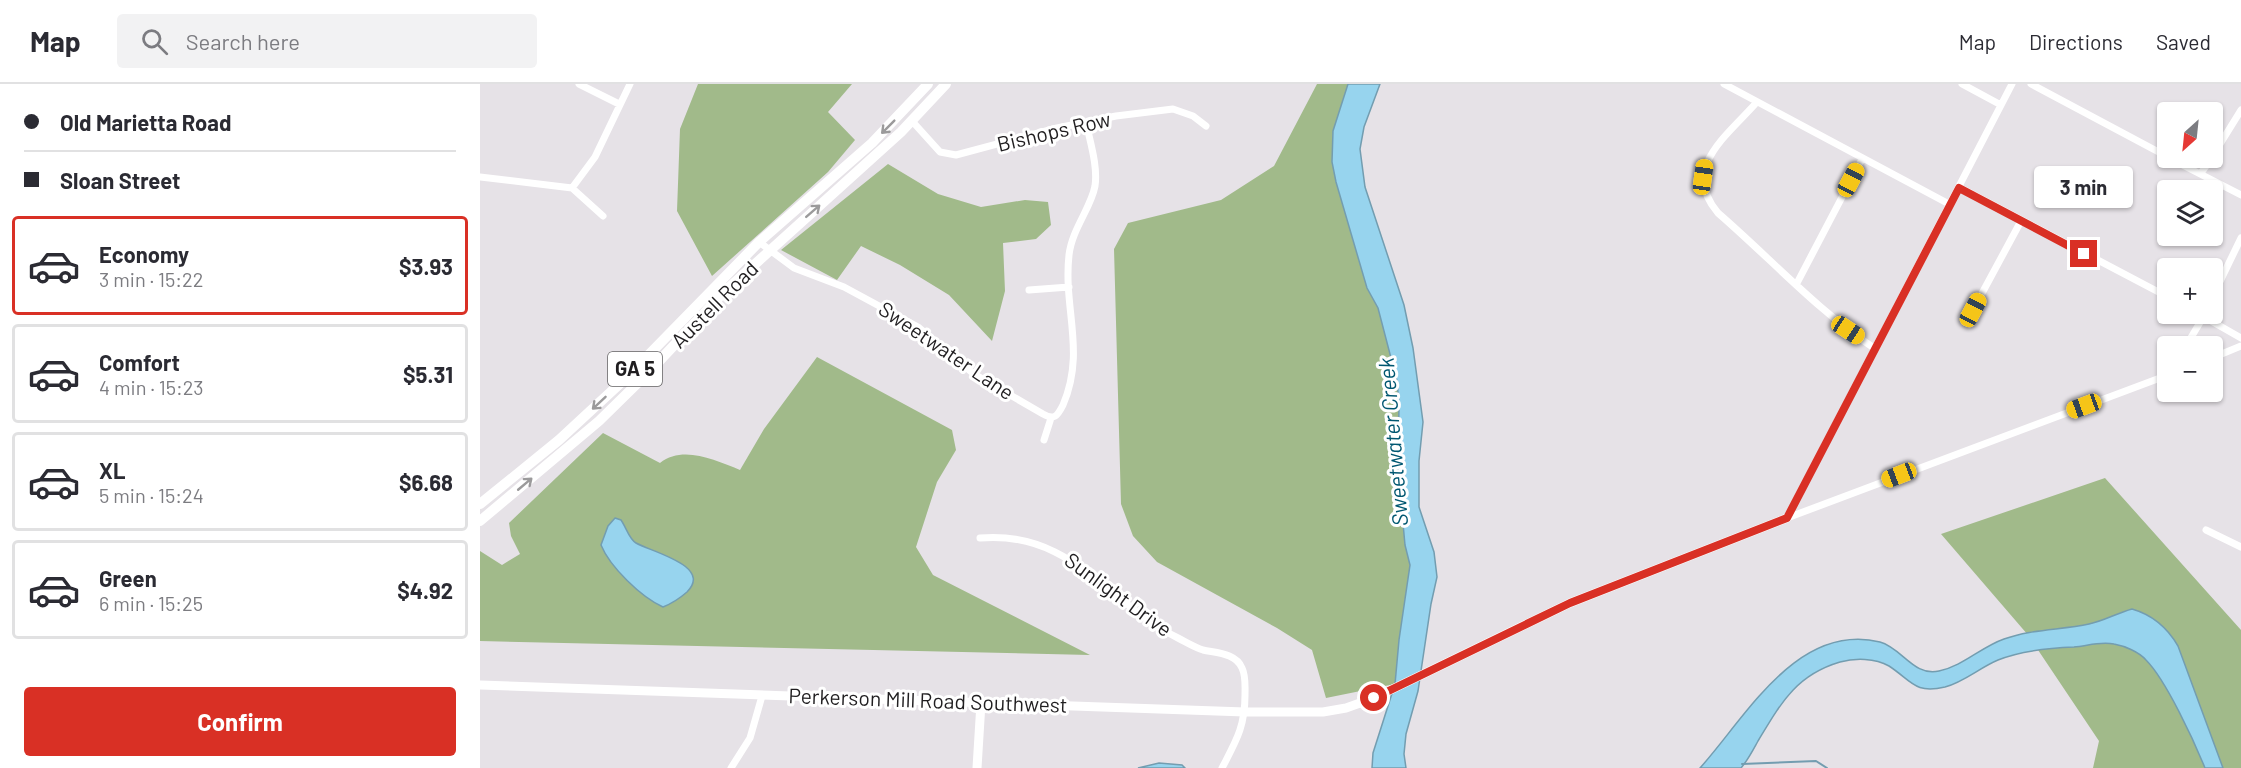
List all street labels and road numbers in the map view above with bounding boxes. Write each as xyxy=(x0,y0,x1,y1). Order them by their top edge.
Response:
street label: Bishops Row xyxy=(994,105,1113,156)
street label: Austell Road xyxy=(665,255,763,353)
street label: Sweetwater Lane xyxy=(874,295,1019,404)
road number: GA 5 xyxy=(608,352,662,386)
street label: Sunlight Drive xyxy=(1060,547,1177,641)
street label: Perkerson Mill Road Southwest xyxy=(788,682,1068,717)

